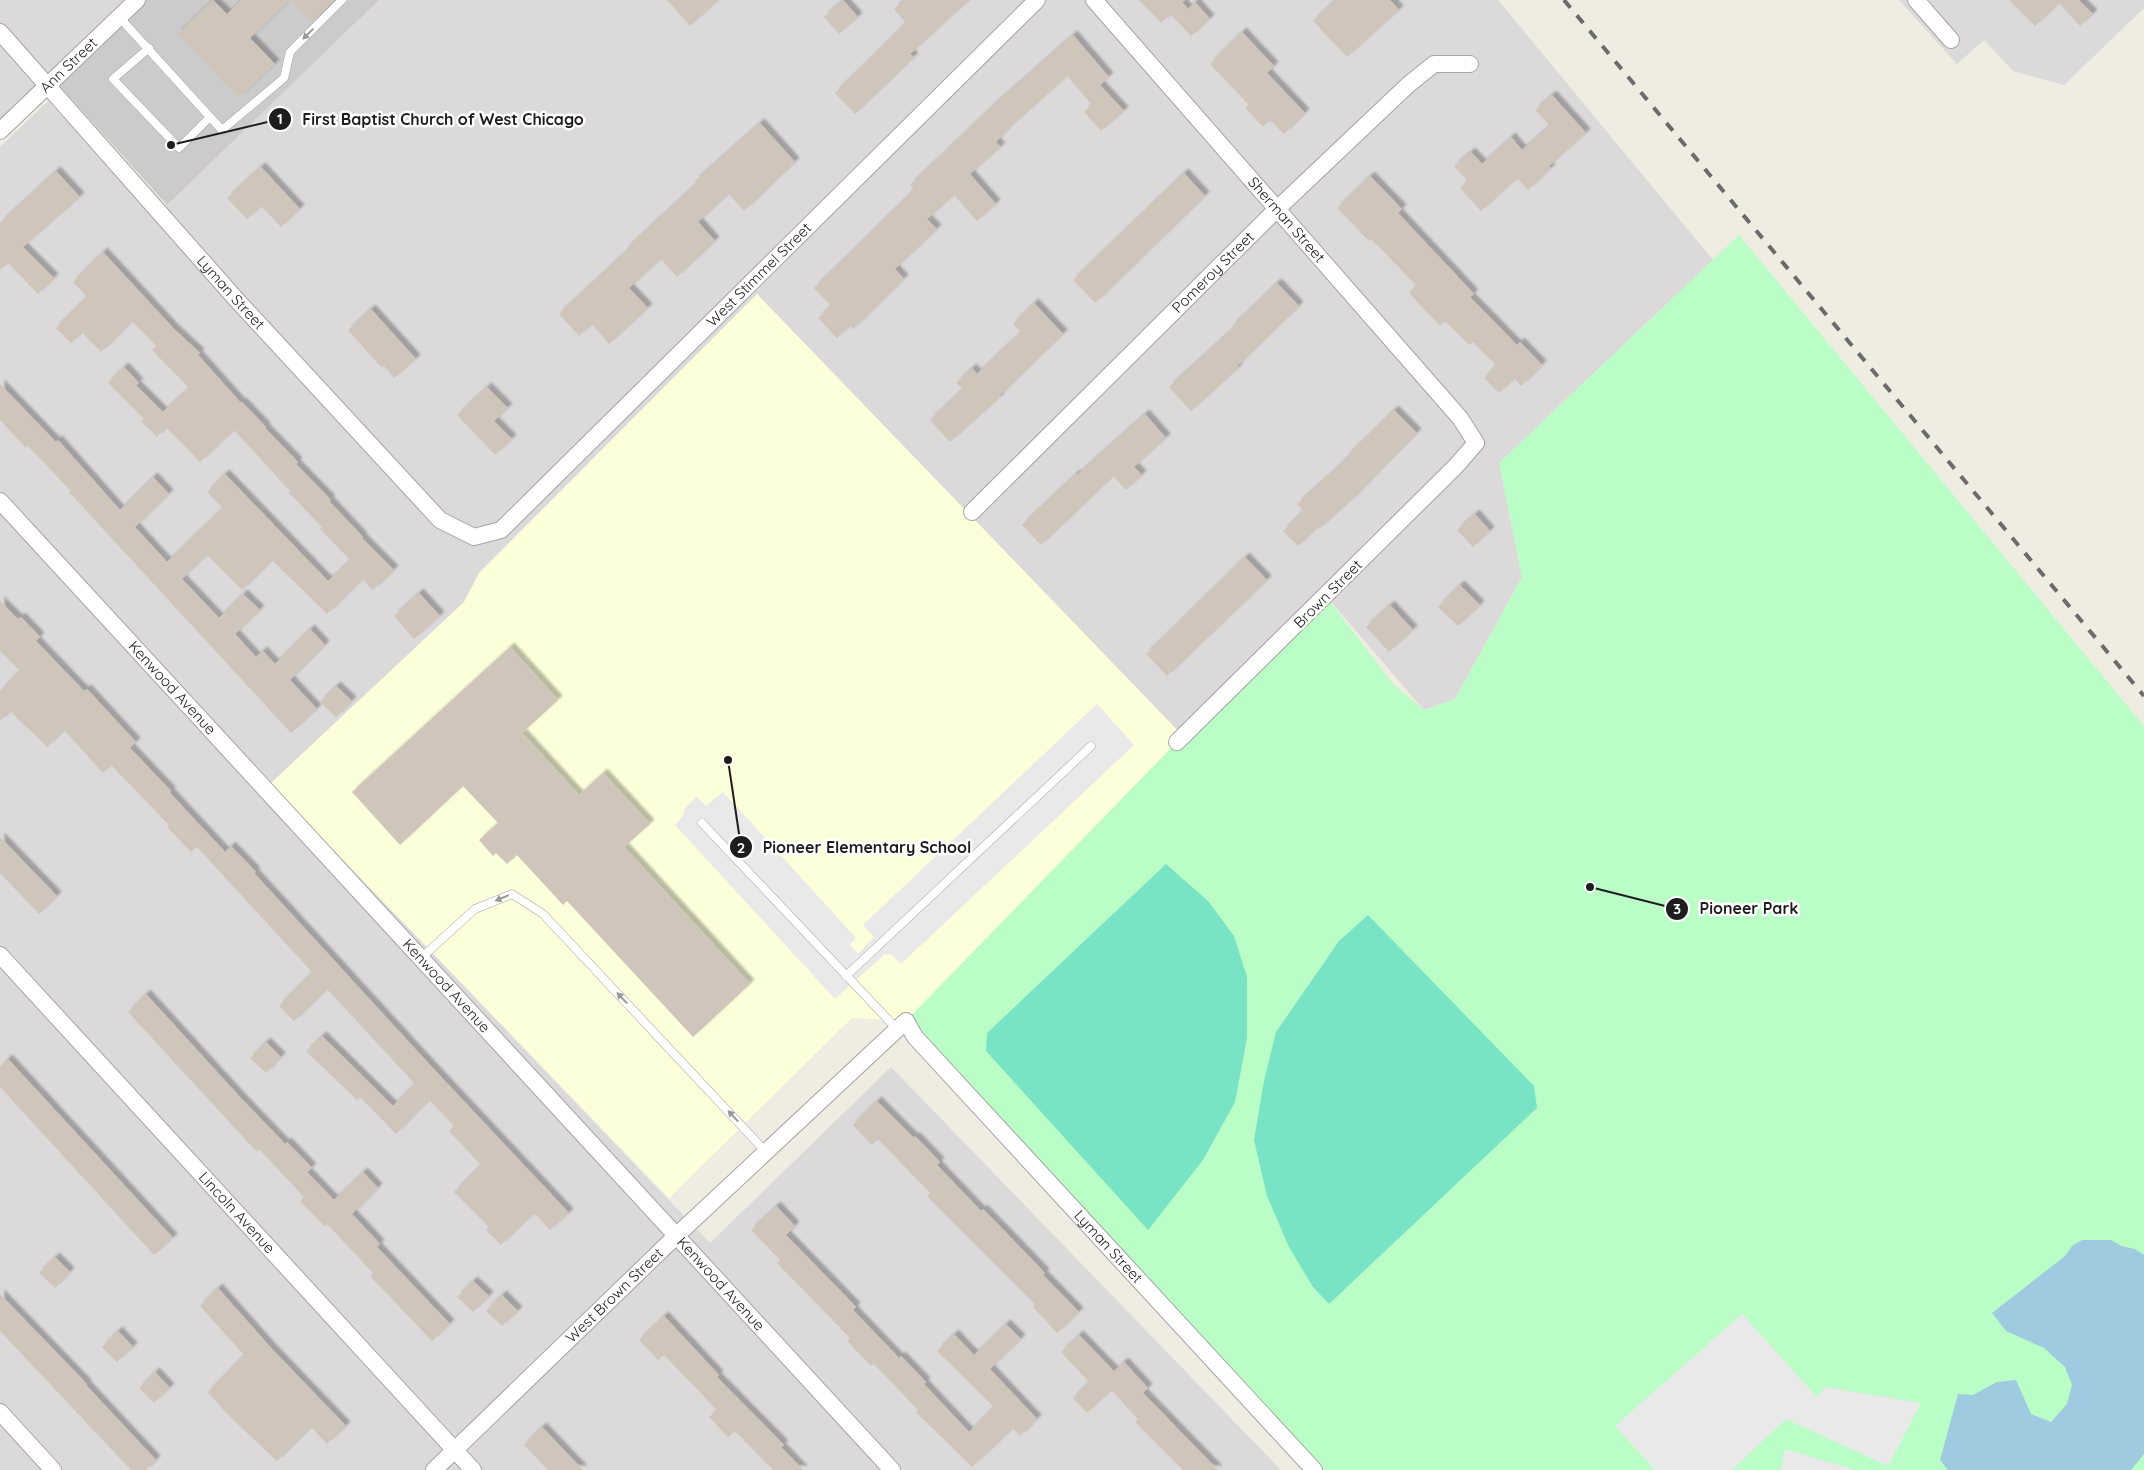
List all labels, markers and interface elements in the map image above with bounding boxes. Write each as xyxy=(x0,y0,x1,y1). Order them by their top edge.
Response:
one-way arrow xyxy=(302,28,314,40)
street label: Ann Street xyxy=(36,33,101,97)
callout: First Baptist Church of West Chicago xyxy=(267,104,594,135)
text: 1 xyxy=(277,109,283,128)
text: First Baptist Church of West Chicago xyxy=(302,109,584,129)
street label: Sherman Street xyxy=(1244,173,1329,266)
street label: West Stimmel Street xyxy=(702,218,815,330)
street label: Pomeroy Street xyxy=(1168,227,1258,317)
street label: Lyman Street xyxy=(193,251,269,333)
street label: Brown Street xyxy=(1289,555,1366,632)
street label: Kenwood Avenue xyxy=(124,637,220,738)
callout: Pioneer Elementary School xyxy=(728,832,982,863)
text: Pioneer Elementary School xyxy=(763,837,971,857)
text: 2 xyxy=(737,838,745,857)
callout: Pioneer Park xyxy=(1665,893,1809,924)
one-way arrow xyxy=(495,894,509,902)
text: Pioneer Park xyxy=(1700,898,1798,918)
text: 3 xyxy=(1673,899,1681,918)
street label: Kenwood Avenue xyxy=(399,935,495,1036)
one-way arrow xyxy=(616,992,628,1004)
one-way arrow xyxy=(727,1110,739,1122)
street label: Lincoln Avenue xyxy=(195,1168,279,1257)
street label: Lyman Street xyxy=(1070,1206,1147,1287)
street label: Kenwood Avenue xyxy=(673,1233,769,1334)
street label: West Brown Street xyxy=(561,1244,667,1347)

